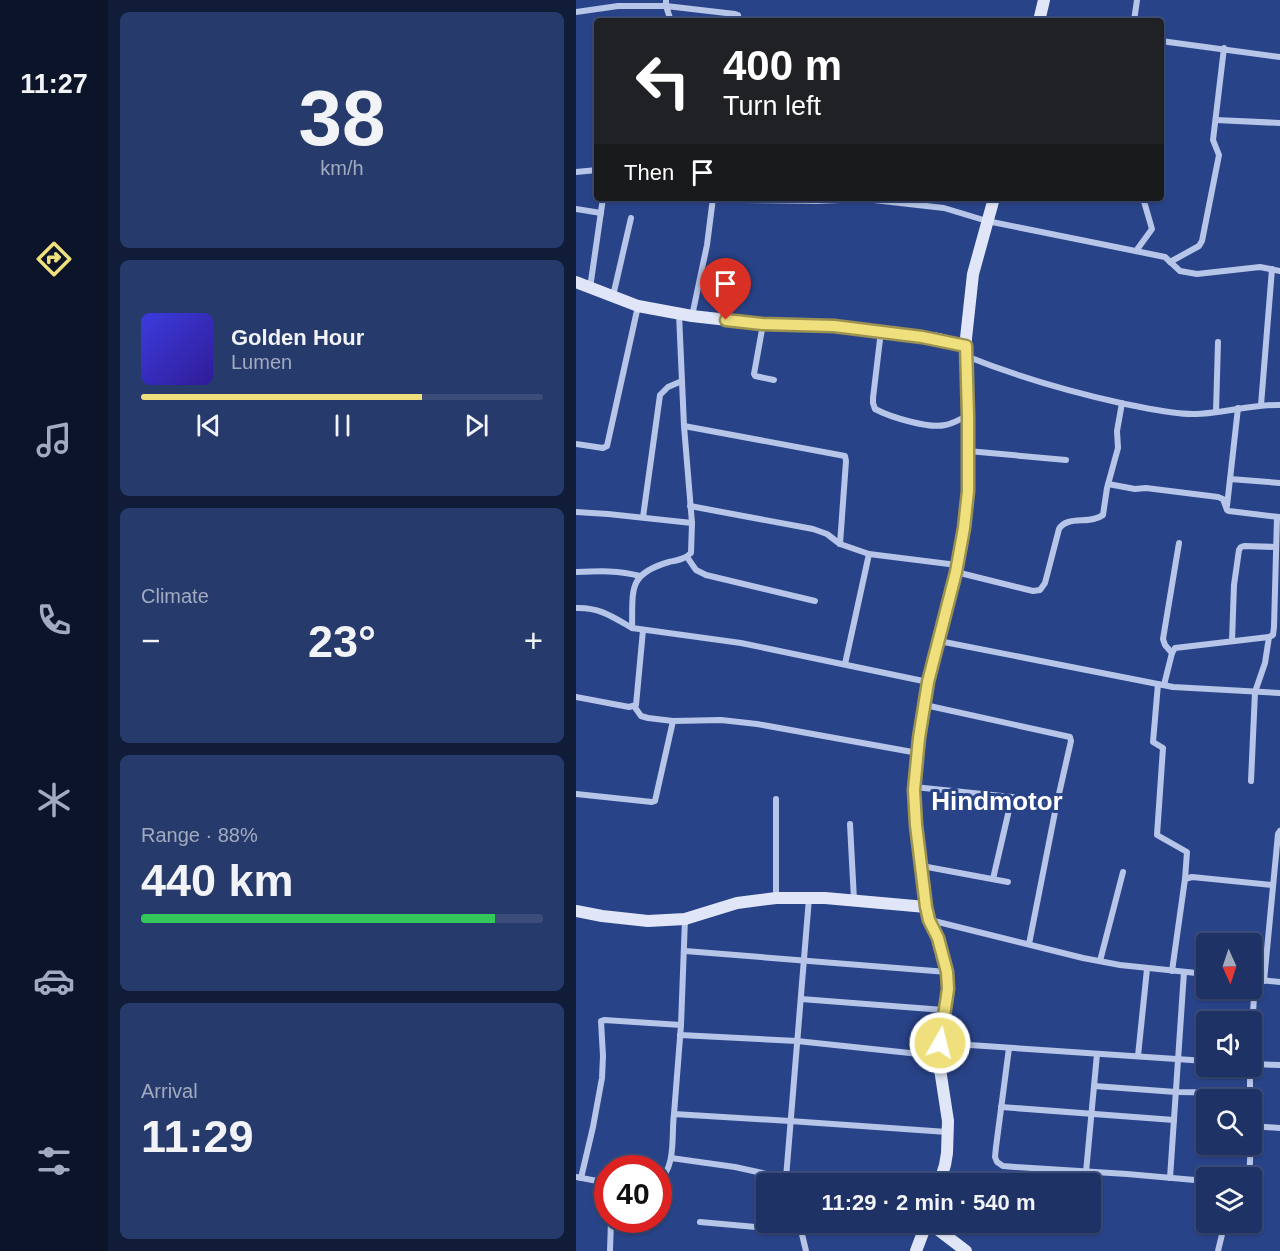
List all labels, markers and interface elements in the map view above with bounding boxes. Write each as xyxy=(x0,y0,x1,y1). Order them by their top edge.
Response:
icon: left xyxy=(624,42,702,120)
text: 400 m xyxy=(723,42,842,89)
text: 11:27 xyxy=(20,69,88,99)
text: 38 xyxy=(299,74,385,162)
text: Turn left xyxy=(723,91,821,121)
icon: arrive xyxy=(686,156,719,189)
text: km/h xyxy=(320,157,364,179)
text: Then xyxy=(624,160,674,185)
icon: directions xyxy=(33,238,75,280)
pin xyxy=(700,258,751,320)
icon: arrive xyxy=(709,267,742,300)
text: Golden Hour xyxy=(231,325,364,350)
text: Lumen xyxy=(231,351,292,373)
icon: previous xyxy=(192,409,225,442)
icon: pause xyxy=(326,409,359,442)
icon: next xyxy=(460,409,493,442)
icon: music xyxy=(33,419,75,461)
text: Climate xyxy=(141,585,209,607)
icon: phone xyxy=(33,599,75,641)
text: 23° xyxy=(308,616,376,667)
text: − xyxy=(141,622,160,659)
text: + xyxy=(524,622,543,659)
icon: climate xyxy=(33,779,75,821)
district label: Hindmotor xyxy=(931,786,1063,816)
text: Range · 88% xyxy=(141,824,258,846)
text: 440 km xyxy=(141,855,294,906)
north arrow xyxy=(1196,933,1262,999)
map controls xyxy=(1196,933,1262,1233)
icon: car xyxy=(33,960,75,1002)
position arrow xyxy=(908,1011,972,1075)
button: sound xyxy=(1196,1011,1262,1077)
text: Arrival xyxy=(141,1080,198,1102)
button: search xyxy=(1196,1089,1262,1155)
text: 11:29 xyxy=(141,1111,254,1162)
icon: filters xyxy=(33,1140,75,1182)
speed limit sign: 40 xyxy=(594,1155,672,1233)
button: layers xyxy=(1196,1167,1262,1233)
text: 11:29 · 2 min · 540 m xyxy=(822,1190,1036,1215)

